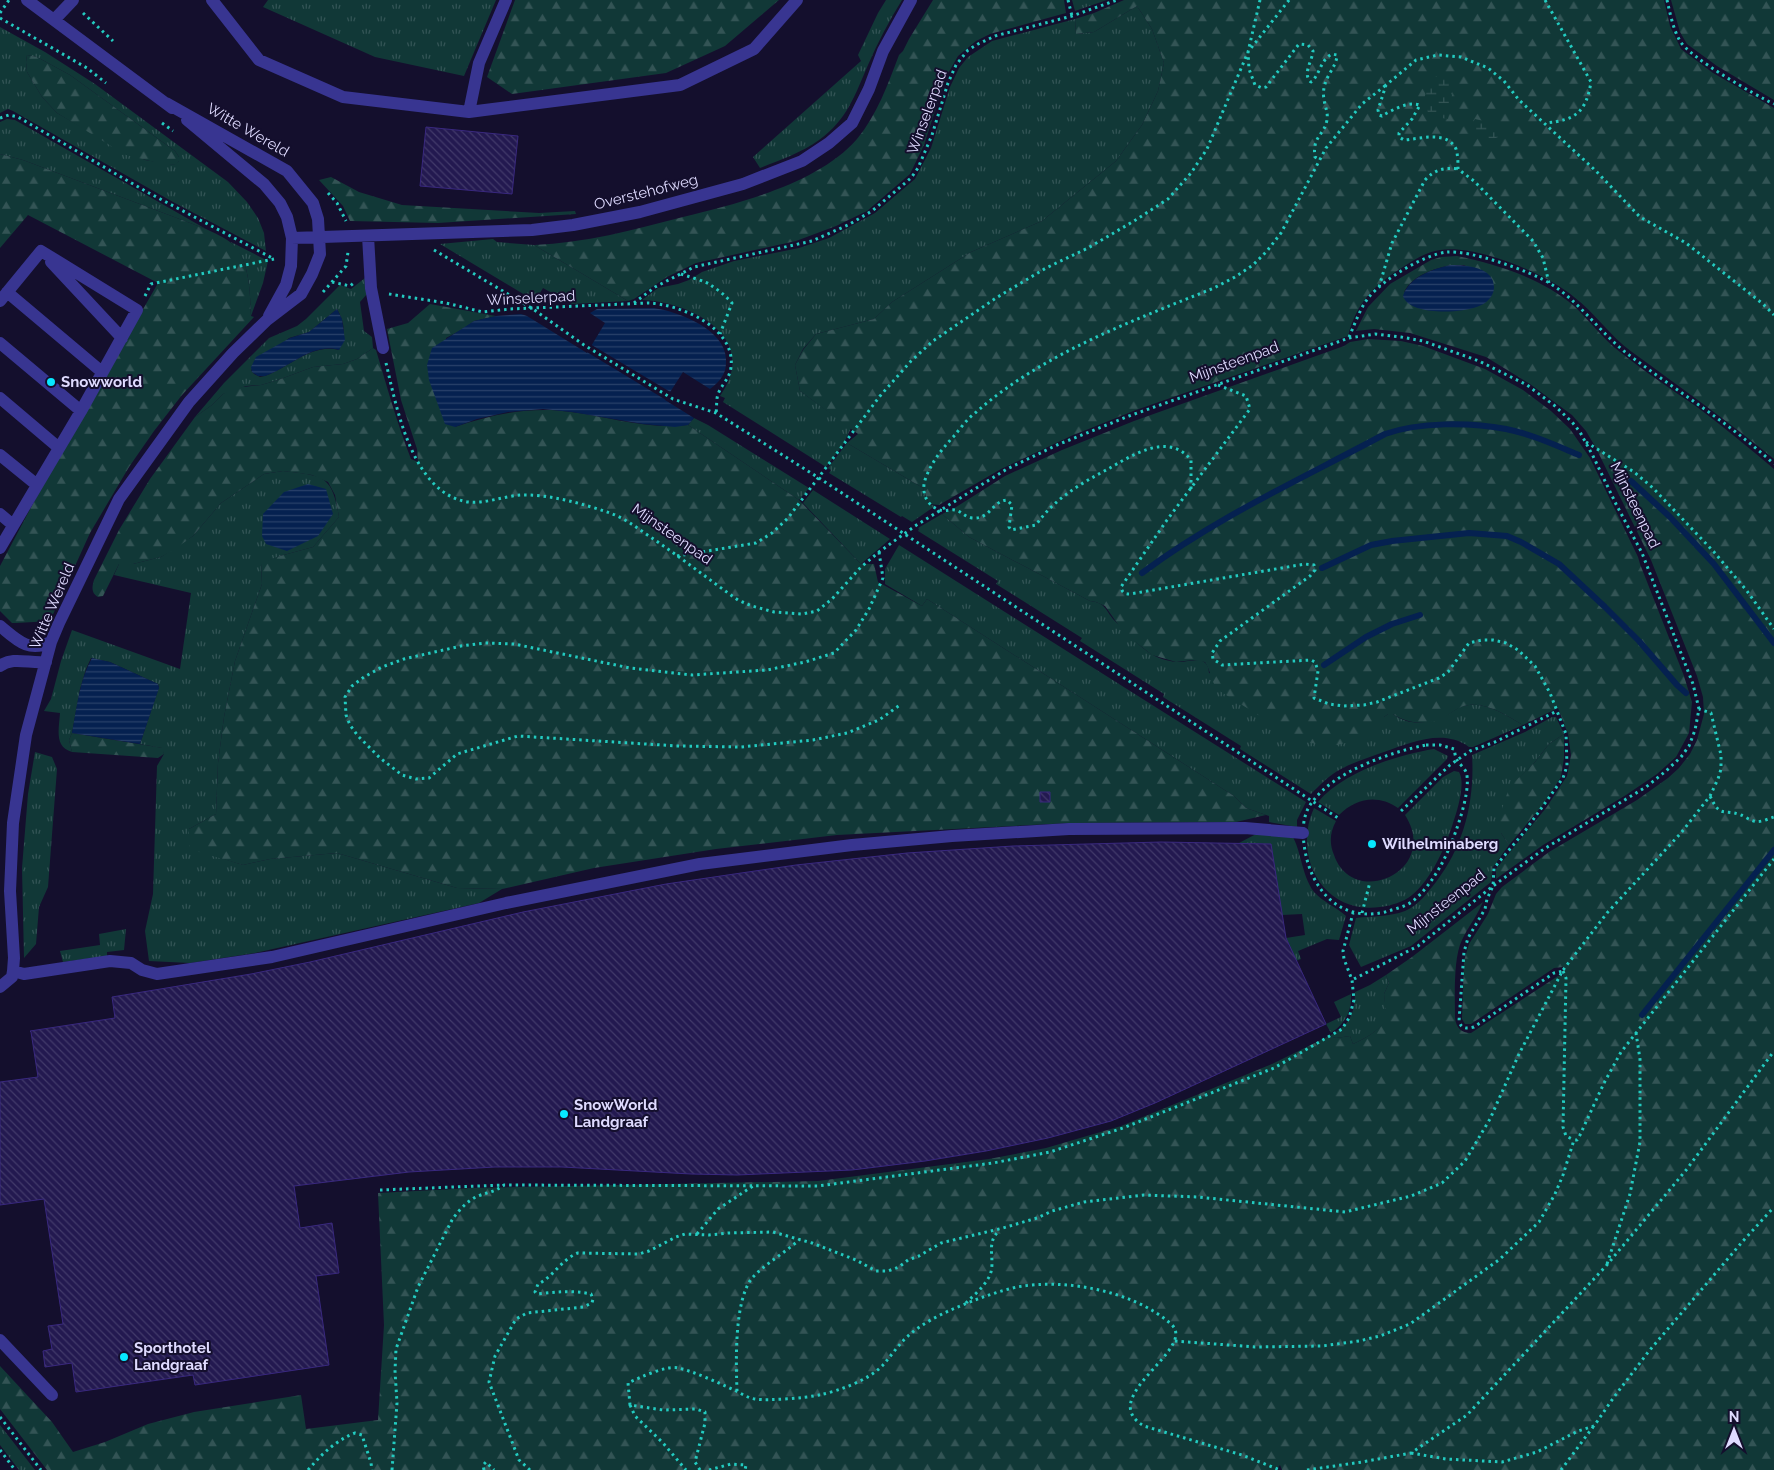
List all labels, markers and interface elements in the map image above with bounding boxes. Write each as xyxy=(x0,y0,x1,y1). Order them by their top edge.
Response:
street label: Winselerpad xyxy=(903,67,951,157)
street label: Witte Wereld xyxy=(204,99,292,161)
street label: Overstehofweg xyxy=(592,170,700,214)
street label: Winselerpad xyxy=(486,287,576,309)
street label: Mijnsteenpad xyxy=(1187,337,1281,387)
place label: Snowworld xyxy=(61,373,143,391)
marker: Snowworld xyxy=(45,376,57,388)
street label: Mijnsteenpad xyxy=(1606,459,1664,551)
street label: Mijnsteenpad xyxy=(628,500,716,568)
street label: Witte Wereld xyxy=(26,560,78,652)
place label: Wilhelminaberg xyxy=(1382,835,1498,853)
marker: Wilhelminaberg xyxy=(1366,838,1378,850)
street label: Mijnsteenpad xyxy=(1403,866,1489,938)
place label: SnowWorld Landgraaf xyxy=(574,1096,658,1131)
marker: SnowWorld Landgraaf xyxy=(558,1108,570,1120)
place label: Sporthotel Landgraaf xyxy=(134,1339,211,1374)
marker: Sporthotel Landgraaf xyxy=(118,1351,130,1363)
north arrow xyxy=(1709,1405,1759,1455)
text: N xyxy=(1729,1409,1739,1425)

